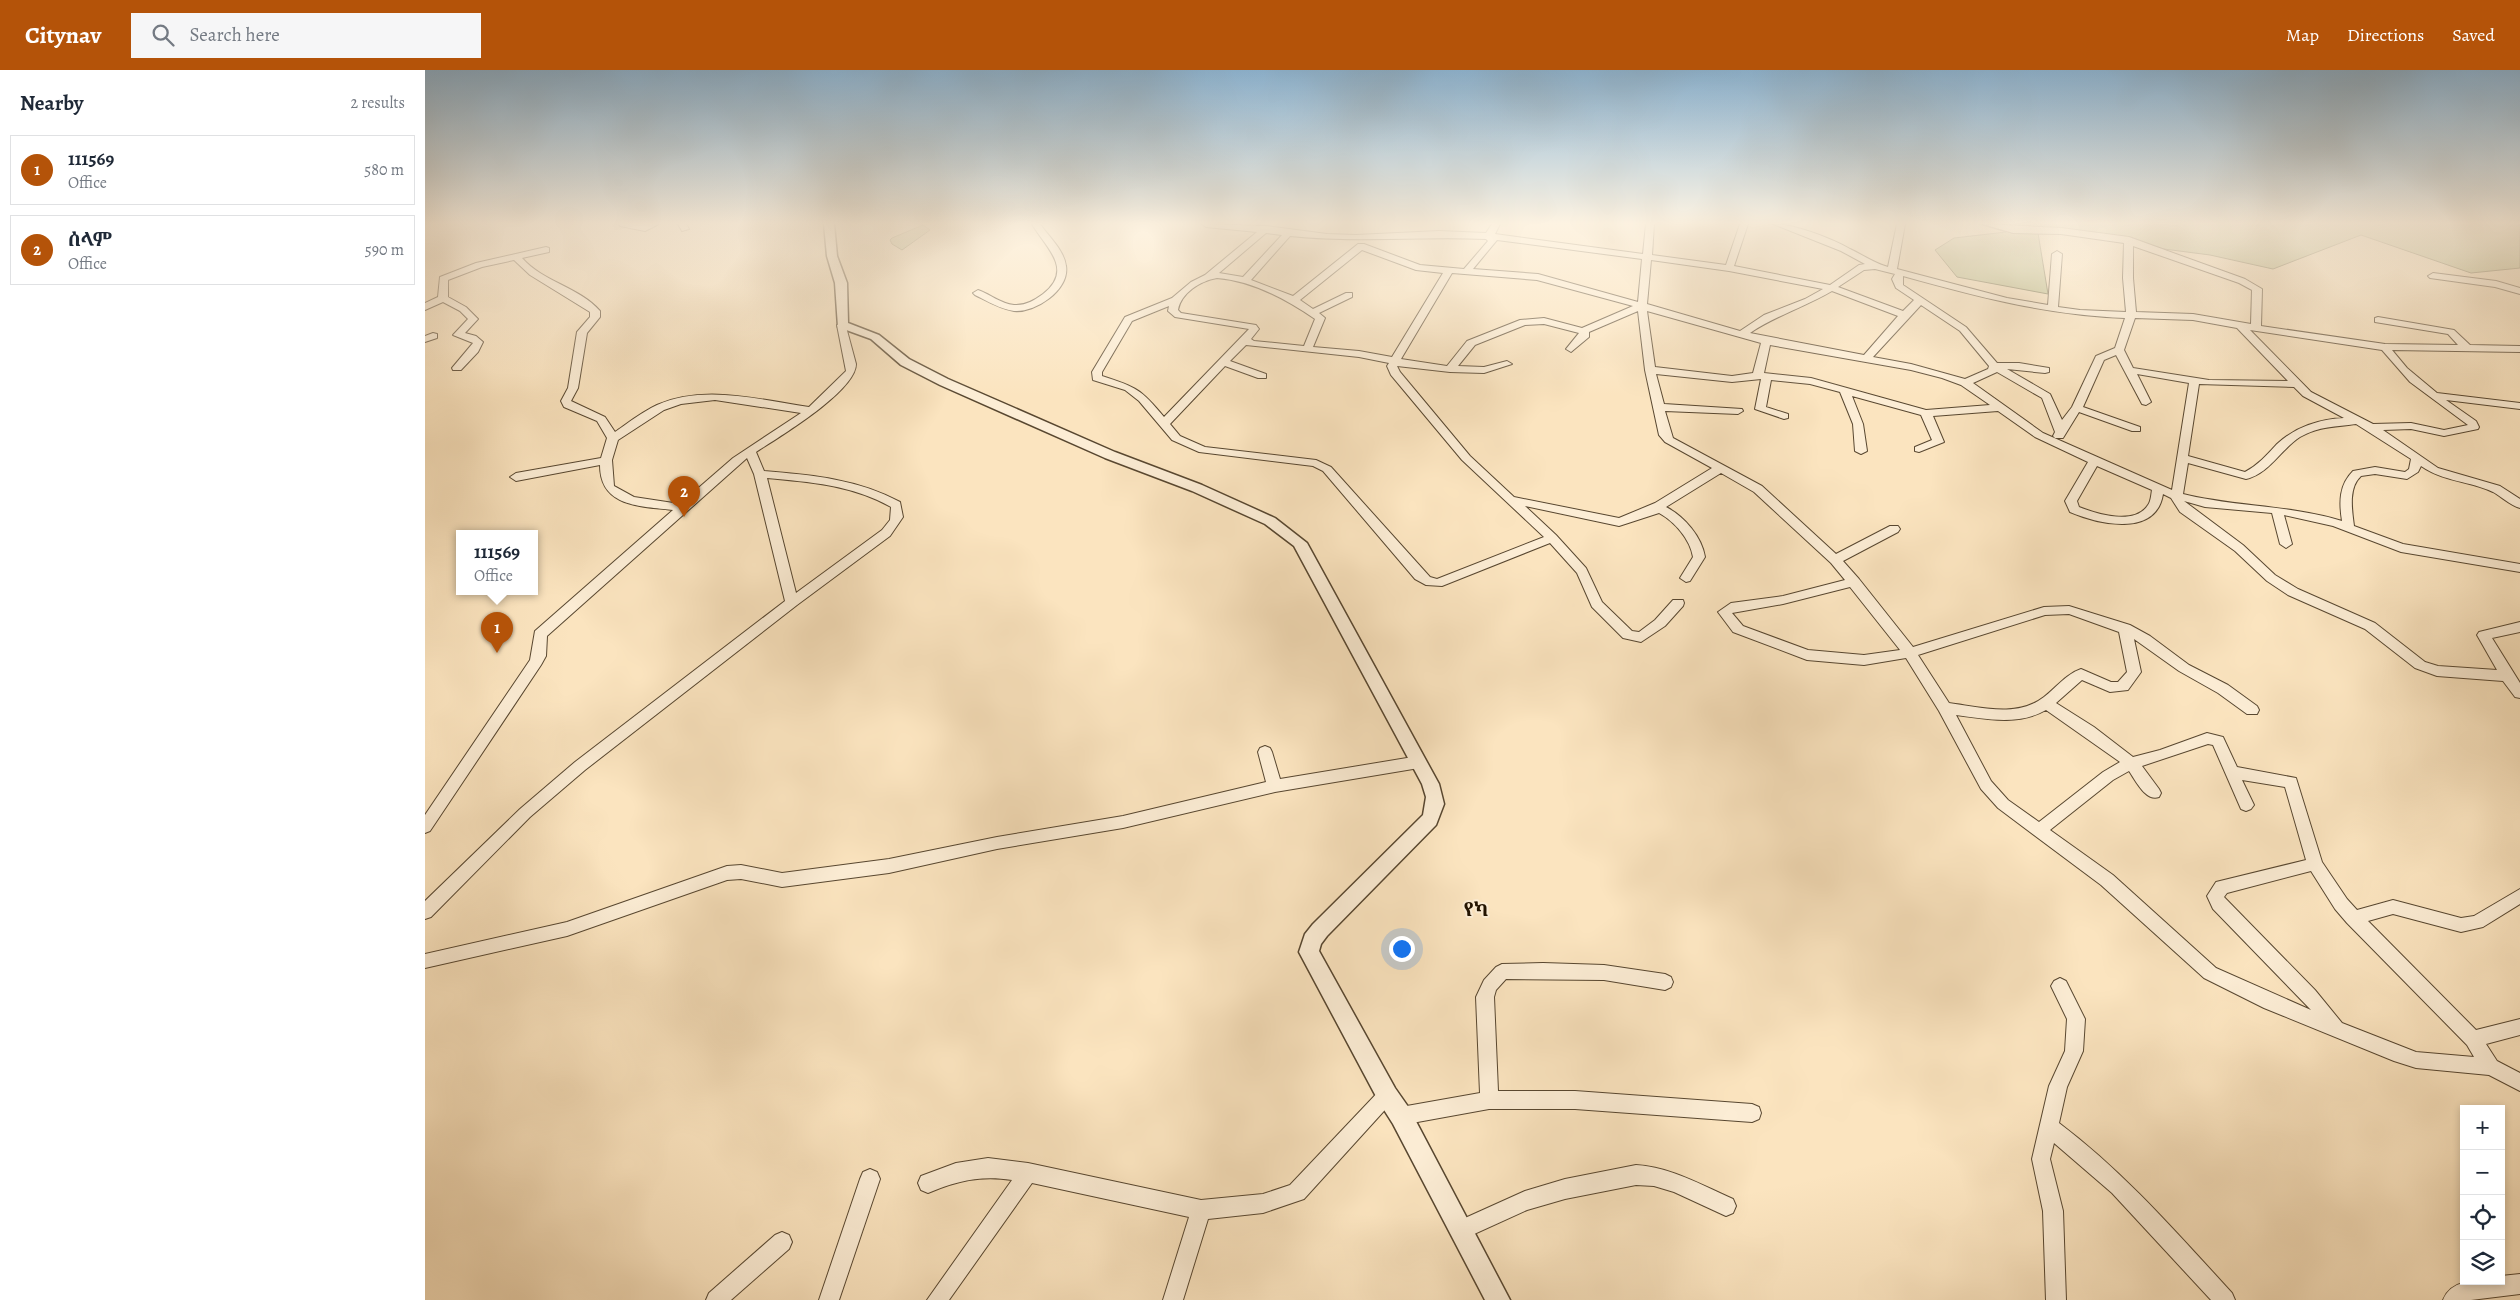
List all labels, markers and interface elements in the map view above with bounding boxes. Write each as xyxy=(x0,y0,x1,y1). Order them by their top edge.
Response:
search box xyxy=(131,13,481,58)
text: Citynav xyxy=(25,19,101,51)
icon: search xyxy=(149,21,177,49)
text: Search here xyxy=(189,22,280,48)
text: Map xyxy=(2286,23,2319,47)
text: Directions xyxy=(2347,23,2424,47)
text: Saved xyxy=(2452,23,2495,47)
text: Nearby xyxy=(20,89,83,117)
text: 2 results xyxy=(350,92,405,114)
text: 111569 xyxy=(68,146,114,172)
text: 1 xyxy=(34,159,40,181)
text: 580 m xyxy=(364,159,404,181)
text: Office xyxy=(68,172,107,194)
text: ሰላም xyxy=(68,227,112,253)
text: 2 xyxy=(33,239,41,261)
text: 590 m xyxy=(365,239,404,261)
text: Office xyxy=(68,253,107,275)
pin: 2 xyxy=(668,476,700,517)
popup xyxy=(456,530,538,595)
text: 111569 xyxy=(474,539,520,565)
text: Office xyxy=(474,565,513,587)
pin: 1 xyxy=(481,612,513,653)
district label: የካ xyxy=(1464,897,1488,923)
your location xyxy=(1389,936,1415,962)
map controls xyxy=(2460,1105,2505,1285)
button: + xyxy=(2460,1105,2505,1150)
button: − xyxy=(2460,1150,2505,1195)
button: locate xyxy=(2460,1195,2505,1240)
button: layers xyxy=(2460,1240,2505,1285)

